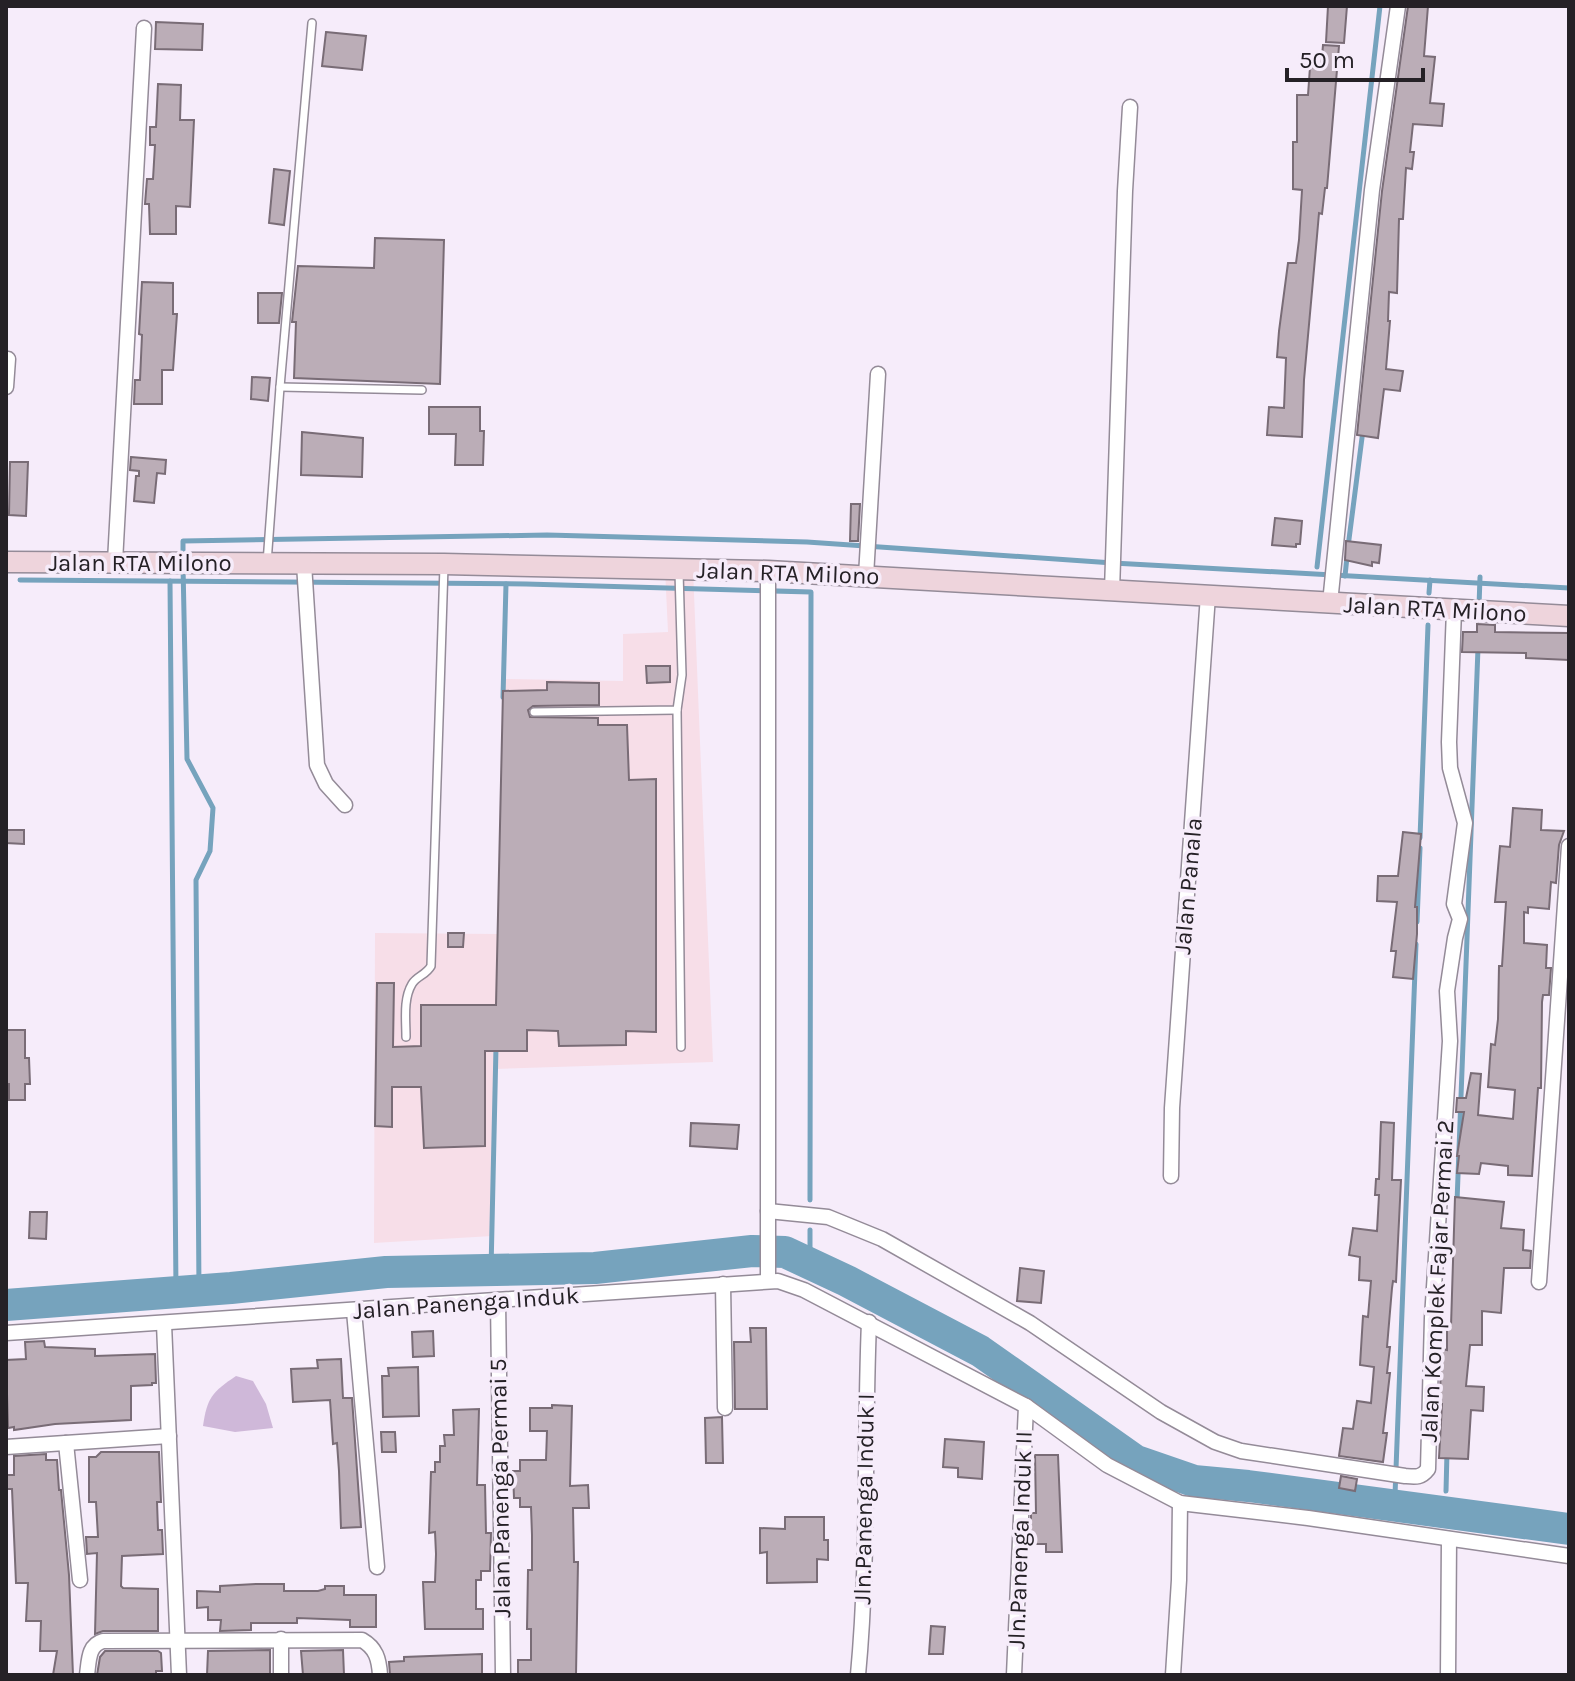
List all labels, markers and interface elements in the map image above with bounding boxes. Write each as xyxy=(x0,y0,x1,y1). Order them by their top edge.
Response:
scale bar xyxy=(1287,32,1423,82)
text: 50 m xyxy=(1299,46,1355,74)
street label: Jalan RTA Milono xyxy=(48,549,232,577)
street label: Jalan RTA Milono xyxy=(696,556,880,590)
street label: Jalan RTA Milono xyxy=(1343,590,1527,628)
street label: Jalan Panala xyxy=(1168,816,1208,956)
street label: Jalan Komplek Fajar Permai 2 xyxy=(1415,1119,1459,1443)
street label: Jalan Panenga Induk xyxy=(352,1281,580,1325)
street label: Jalan Panenga Permai 5 xyxy=(484,1358,516,1618)
street label: Jln.Panenga Induk I xyxy=(848,1393,880,1605)
street label: Jln.Panenga Induk II xyxy=(1002,1431,1038,1649)

